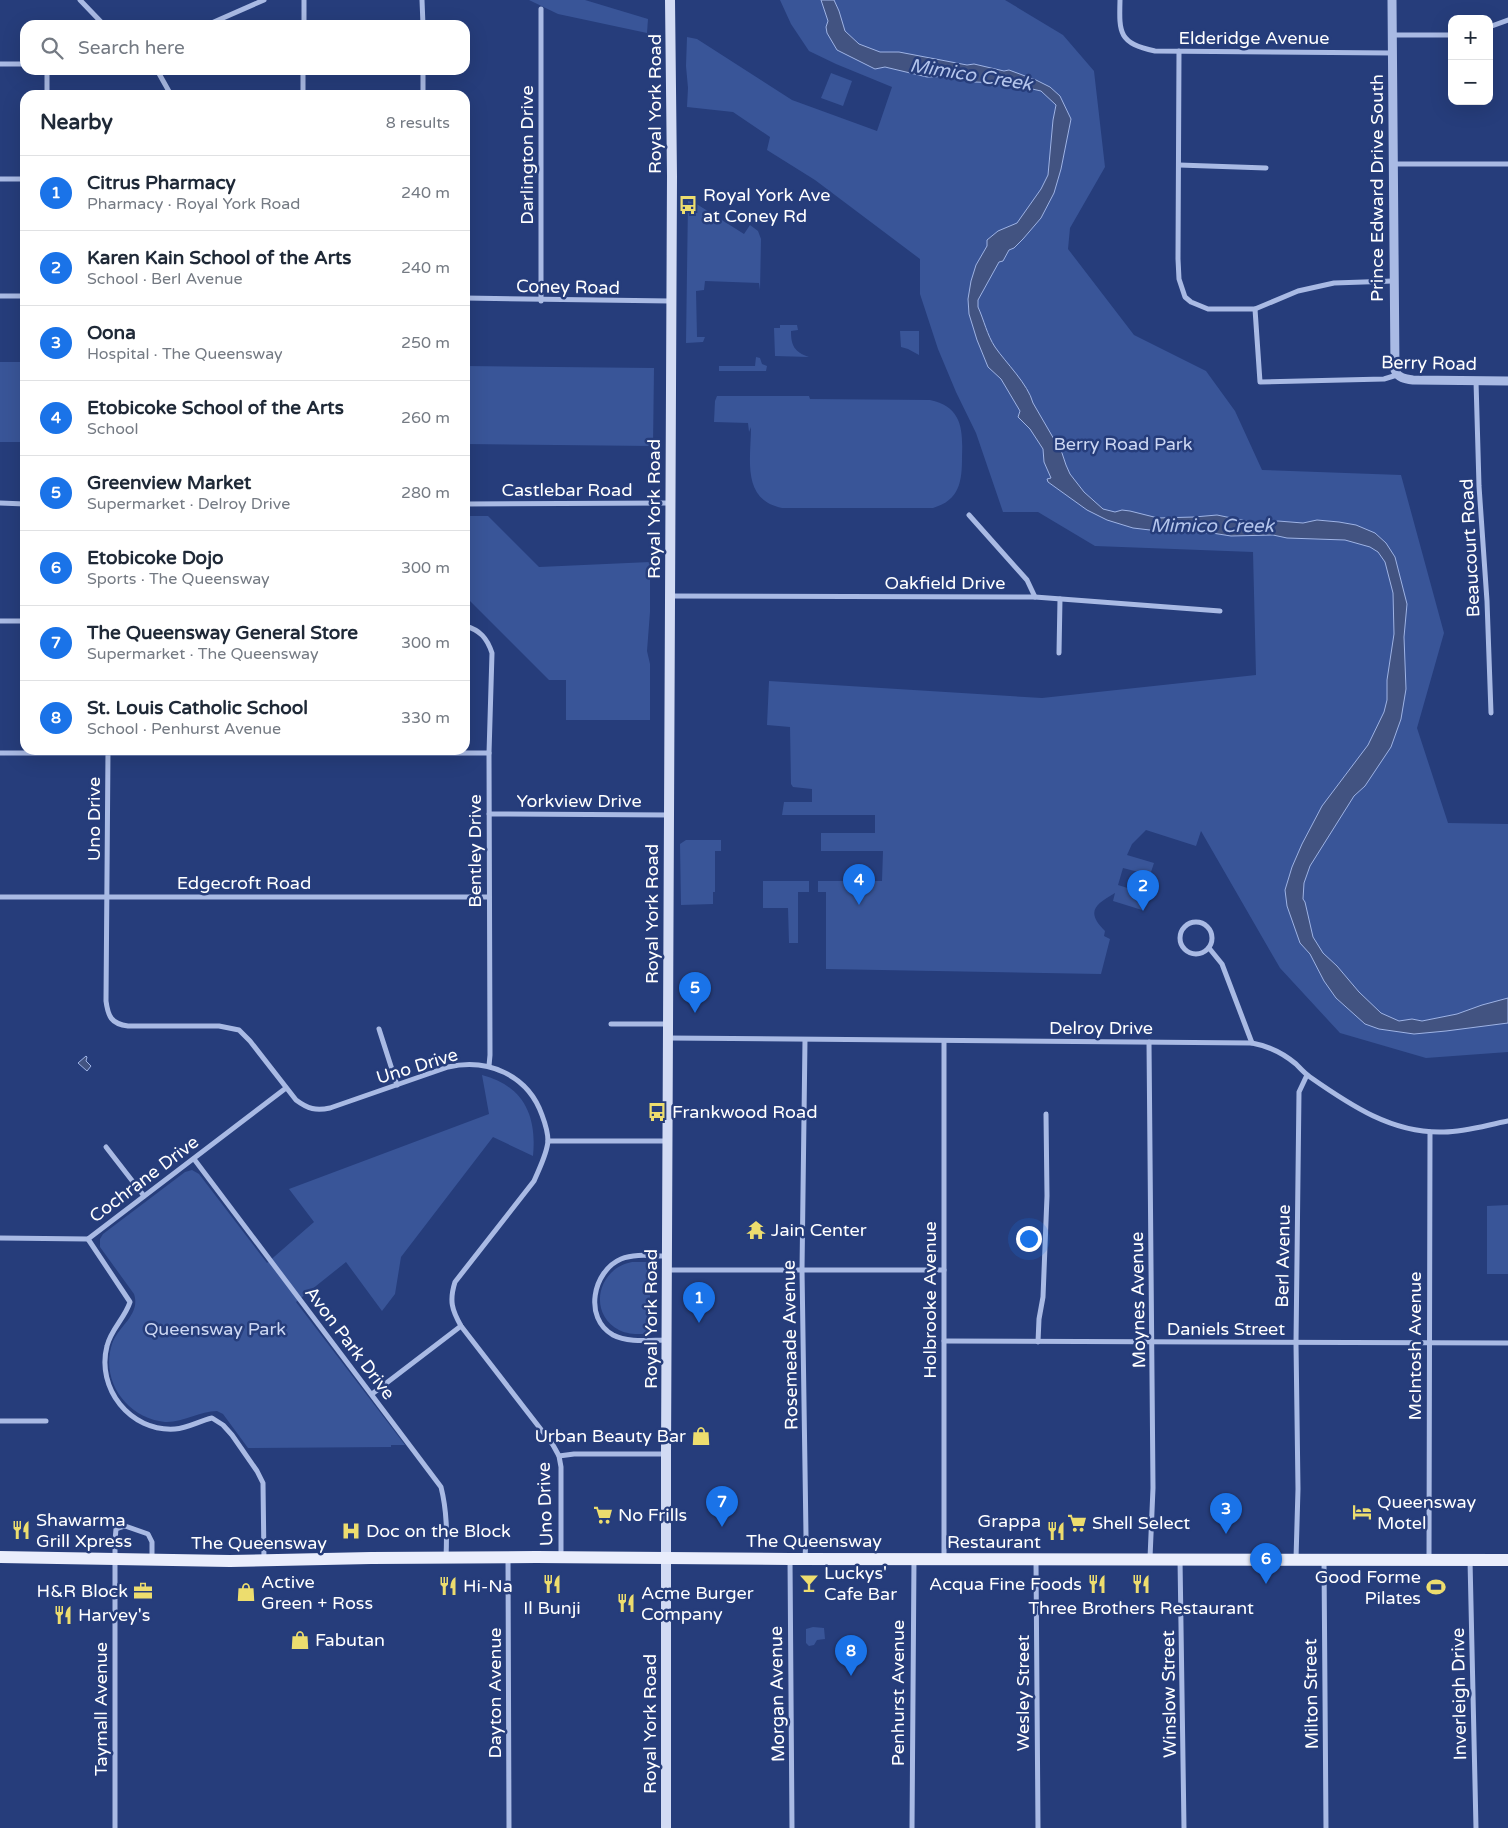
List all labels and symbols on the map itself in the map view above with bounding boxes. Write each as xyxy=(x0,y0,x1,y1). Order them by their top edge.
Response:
street label: Elderidge Avenue xyxy=(1179,27,1329,49)
street label: Royal York Road xyxy=(644,34,666,174)
water label: Mimico Creek xyxy=(908,54,1035,96)
street label: Prince Edward Drive South xyxy=(1366,74,1388,302)
street label: Darlington Drive xyxy=(516,85,538,225)
place label: Royal York Ave at Coney Rd xyxy=(703,184,830,227)
bus stop icon: Royal York Ave at Coney Rd xyxy=(677,194,699,216)
street label: Coney Road xyxy=(516,275,620,299)
street label: Berry Road xyxy=(1381,351,1477,375)
park label: Berry Road Park xyxy=(1053,433,1193,455)
street label: Royal York Road xyxy=(643,439,665,579)
street label: Beaucourt Road xyxy=(1455,478,1485,618)
street label: Castlebar Road xyxy=(501,479,633,501)
water label: Mimico Creek xyxy=(1150,515,1275,537)
street label: Oakfield Drive xyxy=(885,572,1005,594)
street label: Uno Drive xyxy=(83,777,105,861)
street label: Yorkview Drive xyxy=(516,790,642,812)
street label: Bentley Drive xyxy=(464,794,486,908)
street label: Royal York Road xyxy=(641,844,663,984)
pin: 4 xyxy=(843,864,875,905)
pin: 2 xyxy=(1127,870,1159,911)
street label: Edgecroft Road xyxy=(177,872,311,894)
pin: 5 xyxy=(679,972,711,1013)
street label: Delroy Drive xyxy=(1049,1017,1153,1039)
street label: Uno Drive xyxy=(373,1043,461,1089)
bus stop icon: Frankwood Road xyxy=(646,1101,668,1123)
place label: Frankwood Road xyxy=(672,1101,818,1123)
street label: Cochrane Drive xyxy=(85,1131,203,1227)
street label: Berl Avenue xyxy=(1271,1204,1295,1308)
temple icon: Jain Center xyxy=(745,1219,767,1241)
place label: Jain Center xyxy=(771,1219,867,1241)
street label: Holbrooke Avenue xyxy=(919,1221,941,1379)
your location xyxy=(1016,1226,1042,1252)
street label: Moynes Avenue xyxy=(1126,1232,1150,1368)
street label: Royal York Road xyxy=(640,1249,662,1389)
street label: Rosemeade Avenue xyxy=(778,1260,802,1430)
street label: McIntosh Avenue xyxy=(1404,1272,1426,1420)
street label: Avon Park Drive xyxy=(300,1282,400,1404)
pin: 1 xyxy=(683,1282,715,1323)
park label: Queensway Park xyxy=(144,1318,286,1340)
street label: Daniels Street xyxy=(1167,1318,1285,1340)
place label: Urban Beauty Bar xyxy=(534,1425,686,1447)
shop icon: Urban Beauty Bar xyxy=(690,1425,712,1447)
street label: Uno Drive xyxy=(533,1462,557,1546)
pin: 7 xyxy=(706,1486,738,1527)
place label: Queensway Motel xyxy=(1377,1491,1476,1534)
pin: 3 xyxy=(1210,1493,1242,1534)
hotel icon: Queensway Motel xyxy=(1351,1501,1373,1523)
supermarket icon: No Frills xyxy=(592,1504,614,1526)
place label: No Frills xyxy=(618,1504,687,1526)
place label: Shawarma Grill Xpress xyxy=(36,1509,132,1552)
place label: Grappa Restaurant xyxy=(947,1510,1041,1553)
supermarket icon: Shell Select xyxy=(1066,1512,1088,1534)
place label: Shell Select xyxy=(1092,1512,1190,1534)
restaurant icon: Shawarma Grill Xpress xyxy=(10,1519,32,1541)
hospital icon: Doc on the Block xyxy=(340,1520,362,1542)
place label: Doc on the Block xyxy=(366,1520,511,1542)
restaurant icon: Grappa Restaurant xyxy=(1045,1520,1067,1542)
street label: The Queensway xyxy=(746,1530,882,1552)
street label: The Queensway xyxy=(191,1532,327,1554)
pin: 6 xyxy=(1250,1543,1282,1584)
place label: Luckys' Cafe Bar xyxy=(824,1562,897,1605)
place label: Good Forme Pilates xyxy=(1315,1566,1421,1609)
place label: Active Green + Ross xyxy=(261,1571,373,1614)
bar icon: Luckys' Cafe Bar xyxy=(798,1572,820,1594)
restaurant icon: Il Bunji xyxy=(541,1573,563,1595)
place label: Acqua Fine Foods xyxy=(929,1573,1082,1595)
restaurant icon: Acqua Fine Foods xyxy=(1086,1573,1108,1595)
restaurant icon: Three Brothers Restaurant xyxy=(1130,1573,1152,1595)
restaurant icon: Hi-Na xyxy=(437,1575,459,1597)
place label: Hi-Na xyxy=(463,1575,513,1597)
sports icon: Good Forme Pilates xyxy=(1425,1576,1447,1598)
place label: H&R Block xyxy=(37,1580,128,1602)
office icon: H&R Block xyxy=(132,1580,154,1602)
shop icon: Active Green + Ross xyxy=(235,1581,257,1603)
place label: Acme Burger Company xyxy=(641,1582,754,1625)
restaurant icon: Acme Burger Company xyxy=(615,1592,637,1614)
place label: Il Bunji xyxy=(523,1597,581,1619)
place label: Three Brothers Restaurant xyxy=(1028,1597,1254,1619)
restaurant icon: Harvey's xyxy=(52,1604,74,1626)
place label: Harvey's xyxy=(78,1604,150,1626)
street label: Penhurst Avenue xyxy=(887,1620,909,1766)
street label: Morgan Avenue xyxy=(765,1626,789,1762)
street label: Dayton Avenue xyxy=(484,1627,506,1759)
street label: Inverleigh Drive xyxy=(1447,1627,1471,1761)
shop icon: Fabutan xyxy=(289,1629,311,1651)
place label: Fabutan xyxy=(315,1629,385,1651)
street label: Winslow Street xyxy=(1157,1630,1181,1758)
pin: 8 xyxy=(835,1635,867,1676)
street label: Wesley Street xyxy=(1012,1635,1034,1751)
street label: Milton Street xyxy=(1299,1638,1323,1750)
street label: Taymall Avenue xyxy=(90,1642,112,1776)
street label: Royal York Road xyxy=(639,1654,661,1794)

